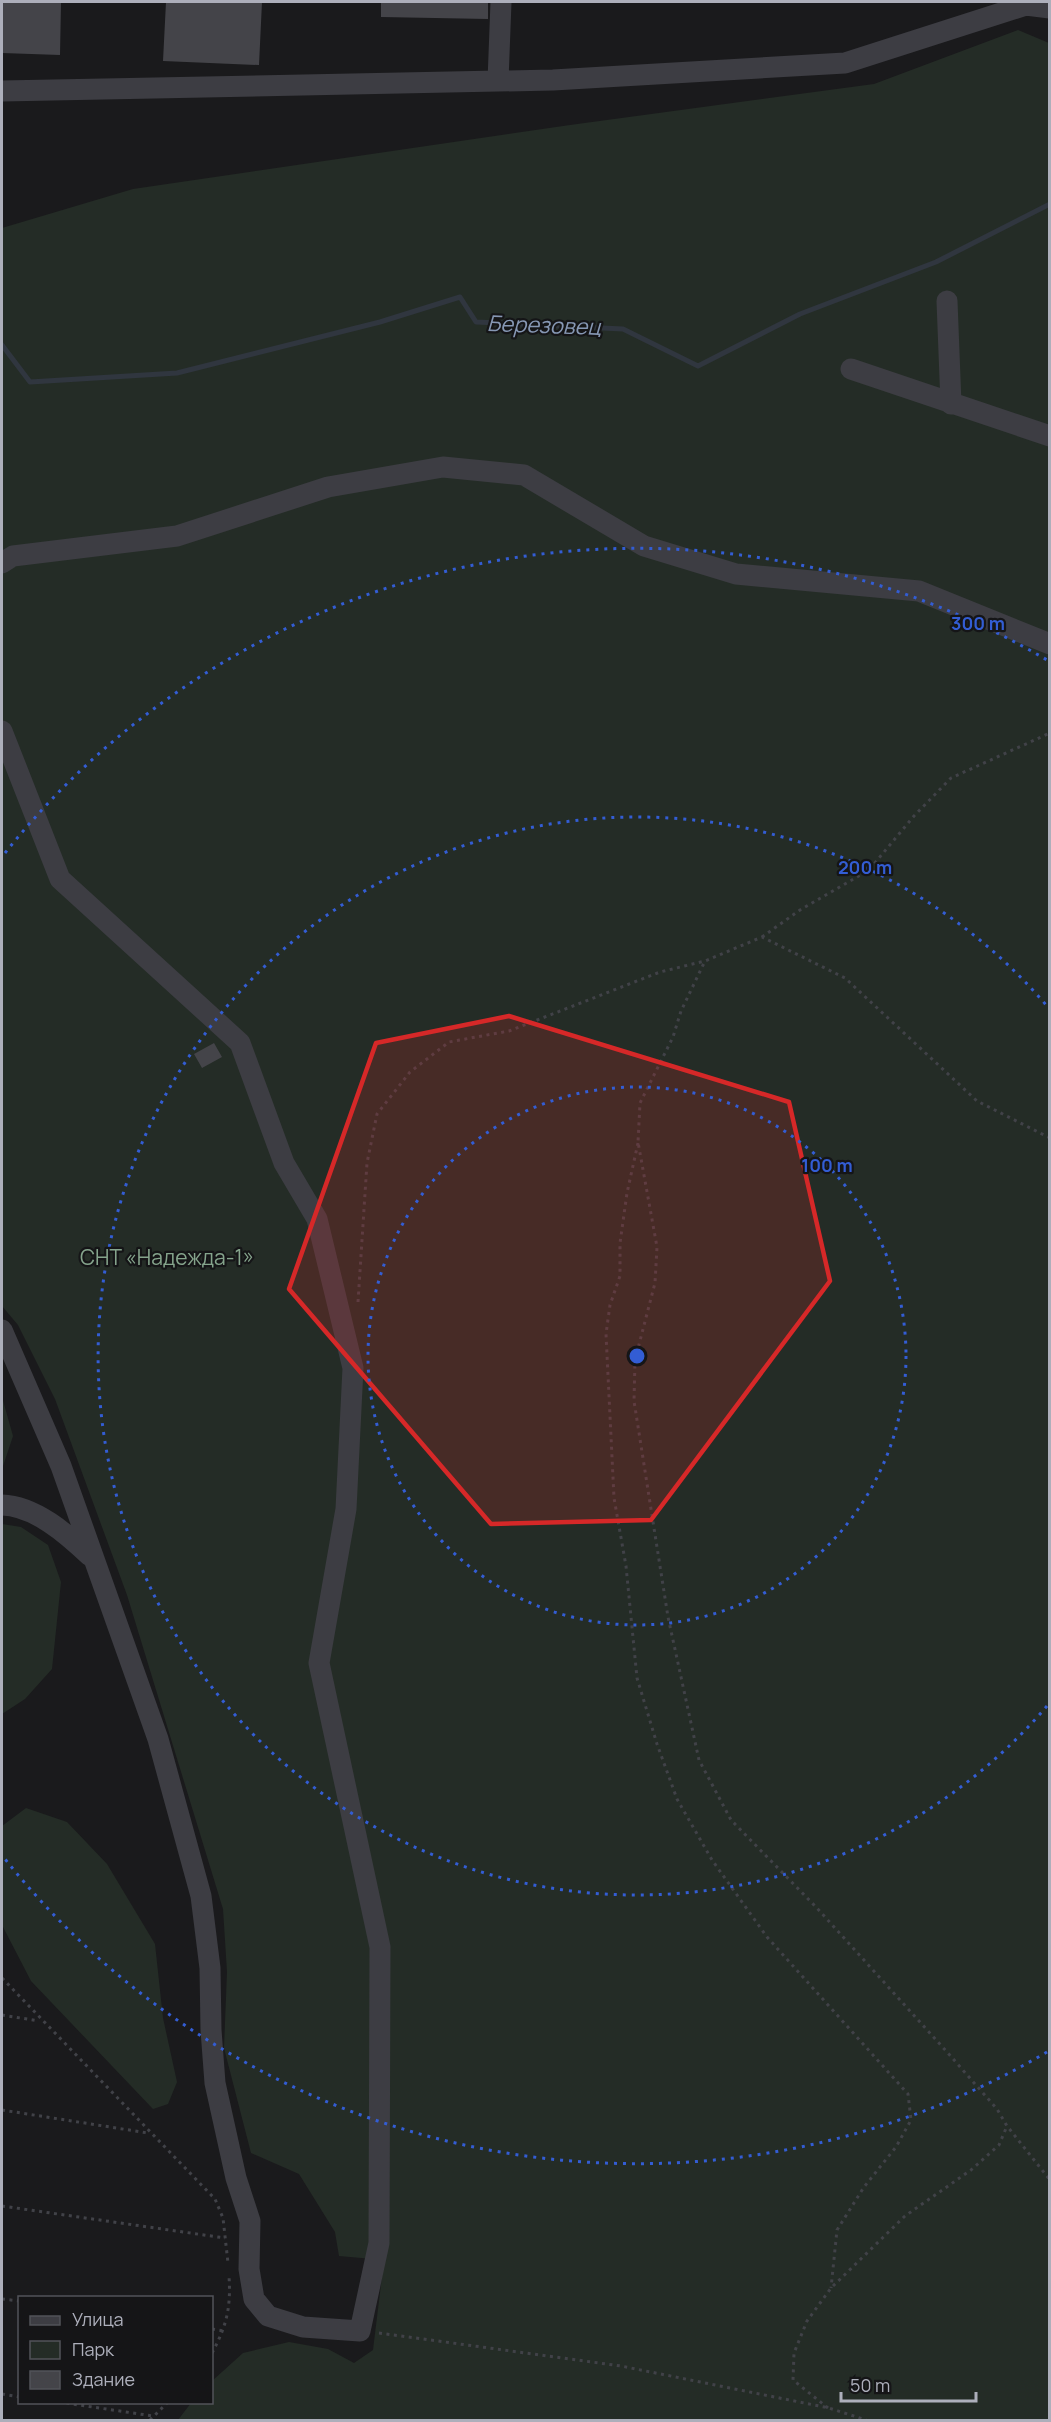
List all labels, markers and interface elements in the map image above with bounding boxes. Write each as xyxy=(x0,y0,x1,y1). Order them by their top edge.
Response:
water label: Березовец xyxy=(487,308,602,342)
text: 300 m xyxy=(951,611,1005,635)
text: 200 m xyxy=(838,855,892,879)
text: 100 m xyxy=(801,1153,853,1177)
park label: СНТ «Надежда-1» xyxy=(80,1243,254,1271)
centre of rings xyxy=(627,1346,647,1366)
legend xyxy=(18,2296,213,2404)
text: Улица xyxy=(72,2307,124,2331)
text: Парк xyxy=(72,2337,115,2361)
scale bar xyxy=(841,2365,976,2403)
text: Здание xyxy=(72,2367,135,2391)
text: 50 m xyxy=(850,2373,890,2397)

